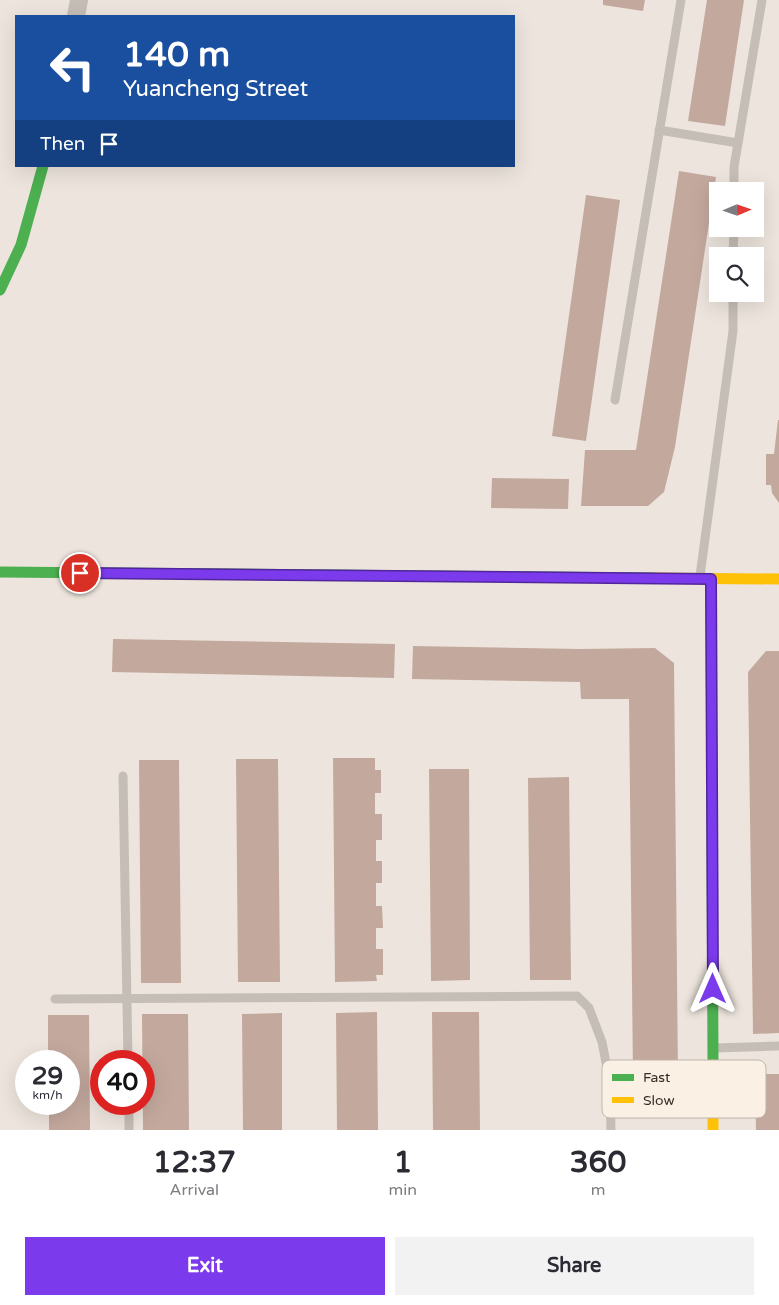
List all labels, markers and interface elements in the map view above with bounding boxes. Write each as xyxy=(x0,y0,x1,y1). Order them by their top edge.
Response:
text: 140 m xyxy=(123,34,230,76)
icon: left xyxy=(40,35,105,100)
text: Yuancheng Street xyxy=(123,76,308,102)
icon: arrive xyxy=(95,130,123,158)
text: Then xyxy=(40,133,85,155)
north arrow xyxy=(709,182,764,238)
map controls xyxy=(709,182,764,302)
button: search xyxy=(709,247,764,302)
pin xyxy=(59,552,101,594)
icon: arrive xyxy=(66,559,94,587)
position arrow xyxy=(686,962,738,1014)
speed limit sign: 40 xyxy=(90,1050,155,1115)
legend xyxy=(602,1060,766,1118)
text: 29 xyxy=(32,1061,63,1091)
text: Fast xyxy=(643,1069,671,1086)
text: km/h xyxy=(32,1088,63,1102)
text: Slow xyxy=(643,1092,675,1109)
text: 12:37 xyxy=(153,1144,236,1181)
text: 1 xyxy=(393,1144,412,1181)
text: 360 xyxy=(570,1144,626,1181)
text: Arrival xyxy=(170,1180,219,1200)
text: min xyxy=(389,1180,417,1200)
text: m xyxy=(591,1180,605,1200)
button: Exit xyxy=(25,1237,385,1295)
button: Share xyxy=(395,1237,754,1295)

